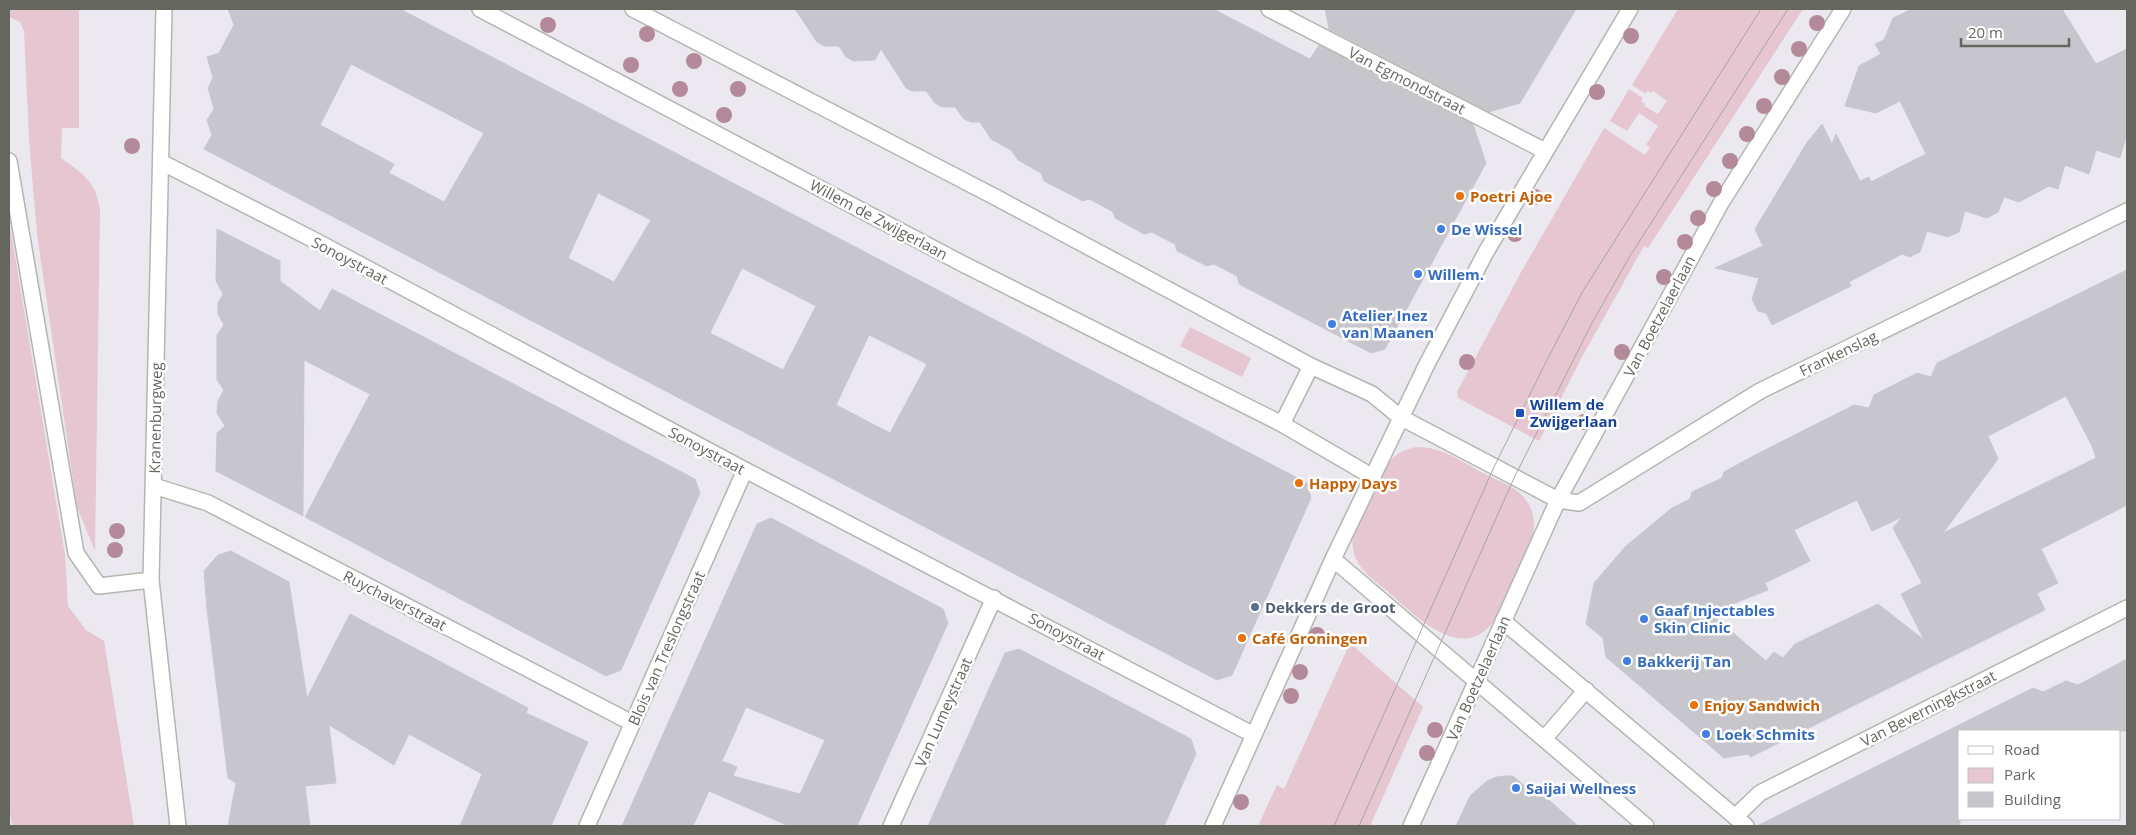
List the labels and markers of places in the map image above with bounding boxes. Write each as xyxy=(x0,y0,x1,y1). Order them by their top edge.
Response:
place label: Poetri Ajoe xyxy=(1470,186,1553,206)
marker: Poetri Ajoe xyxy=(1454,190,1466,202)
place label: De Wissel xyxy=(1451,219,1522,239)
marker: De Wissel xyxy=(1435,223,1447,235)
place label: Willem. xyxy=(1428,264,1484,284)
marker: Willem. xyxy=(1412,268,1424,280)
place label: Atelier Inez van Maanen xyxy=(1342,305,1434,342)
marker: Atelier Inez van Maanen xyxy=(1326,318,1338,330)
place label: Willem de Zwijgerlaan xyxy=(1530,394,1617,431)
marker: Willem de Zwijgerlaan xyxy=(1514,407,1526,419)
place label: Happy Days xyxy=(1309,473,1397,493)
marker: Happy Days xyxy=(1293,477,1305,489)
place label: Dekkers de Groot xyxy=(1265,597,1396,617)
place label: Gaaf Injectables Skin Clinic xyxy=(1654,600,1775,637)
marker: Dekkers de Groot xyxy=(1249,601,1261,613)
marker: Gaaf Injectables Skin Clinic xyxy=(1638,613,1650,625)
place label: Café Groningen xyxy=(1252,628,1368,648)
marker: Café Groningen xyxy=(1236,632,1248,644)
place label: Bakkerij Tan xyxy=(1637,651,1731,671)
marker: Bakkerij Tan xyxy=(1621,655,1633,667)
place label: Enjoy Sandwich xyxy=(1704,695,1820,715)
marker: Enjoy Sandwich xyxy=(1688,699,1700,711)
place label: Loek Schmits xyxy=(1716,724,1815,744)
marker: Loek Schmits xyxy=(1700,728,1712,740)
place label: Saijai Wellness xyxy=(1526,778,1636,798)
marker: Saijai Wellness xyxy=(1510,782,1522,794)

